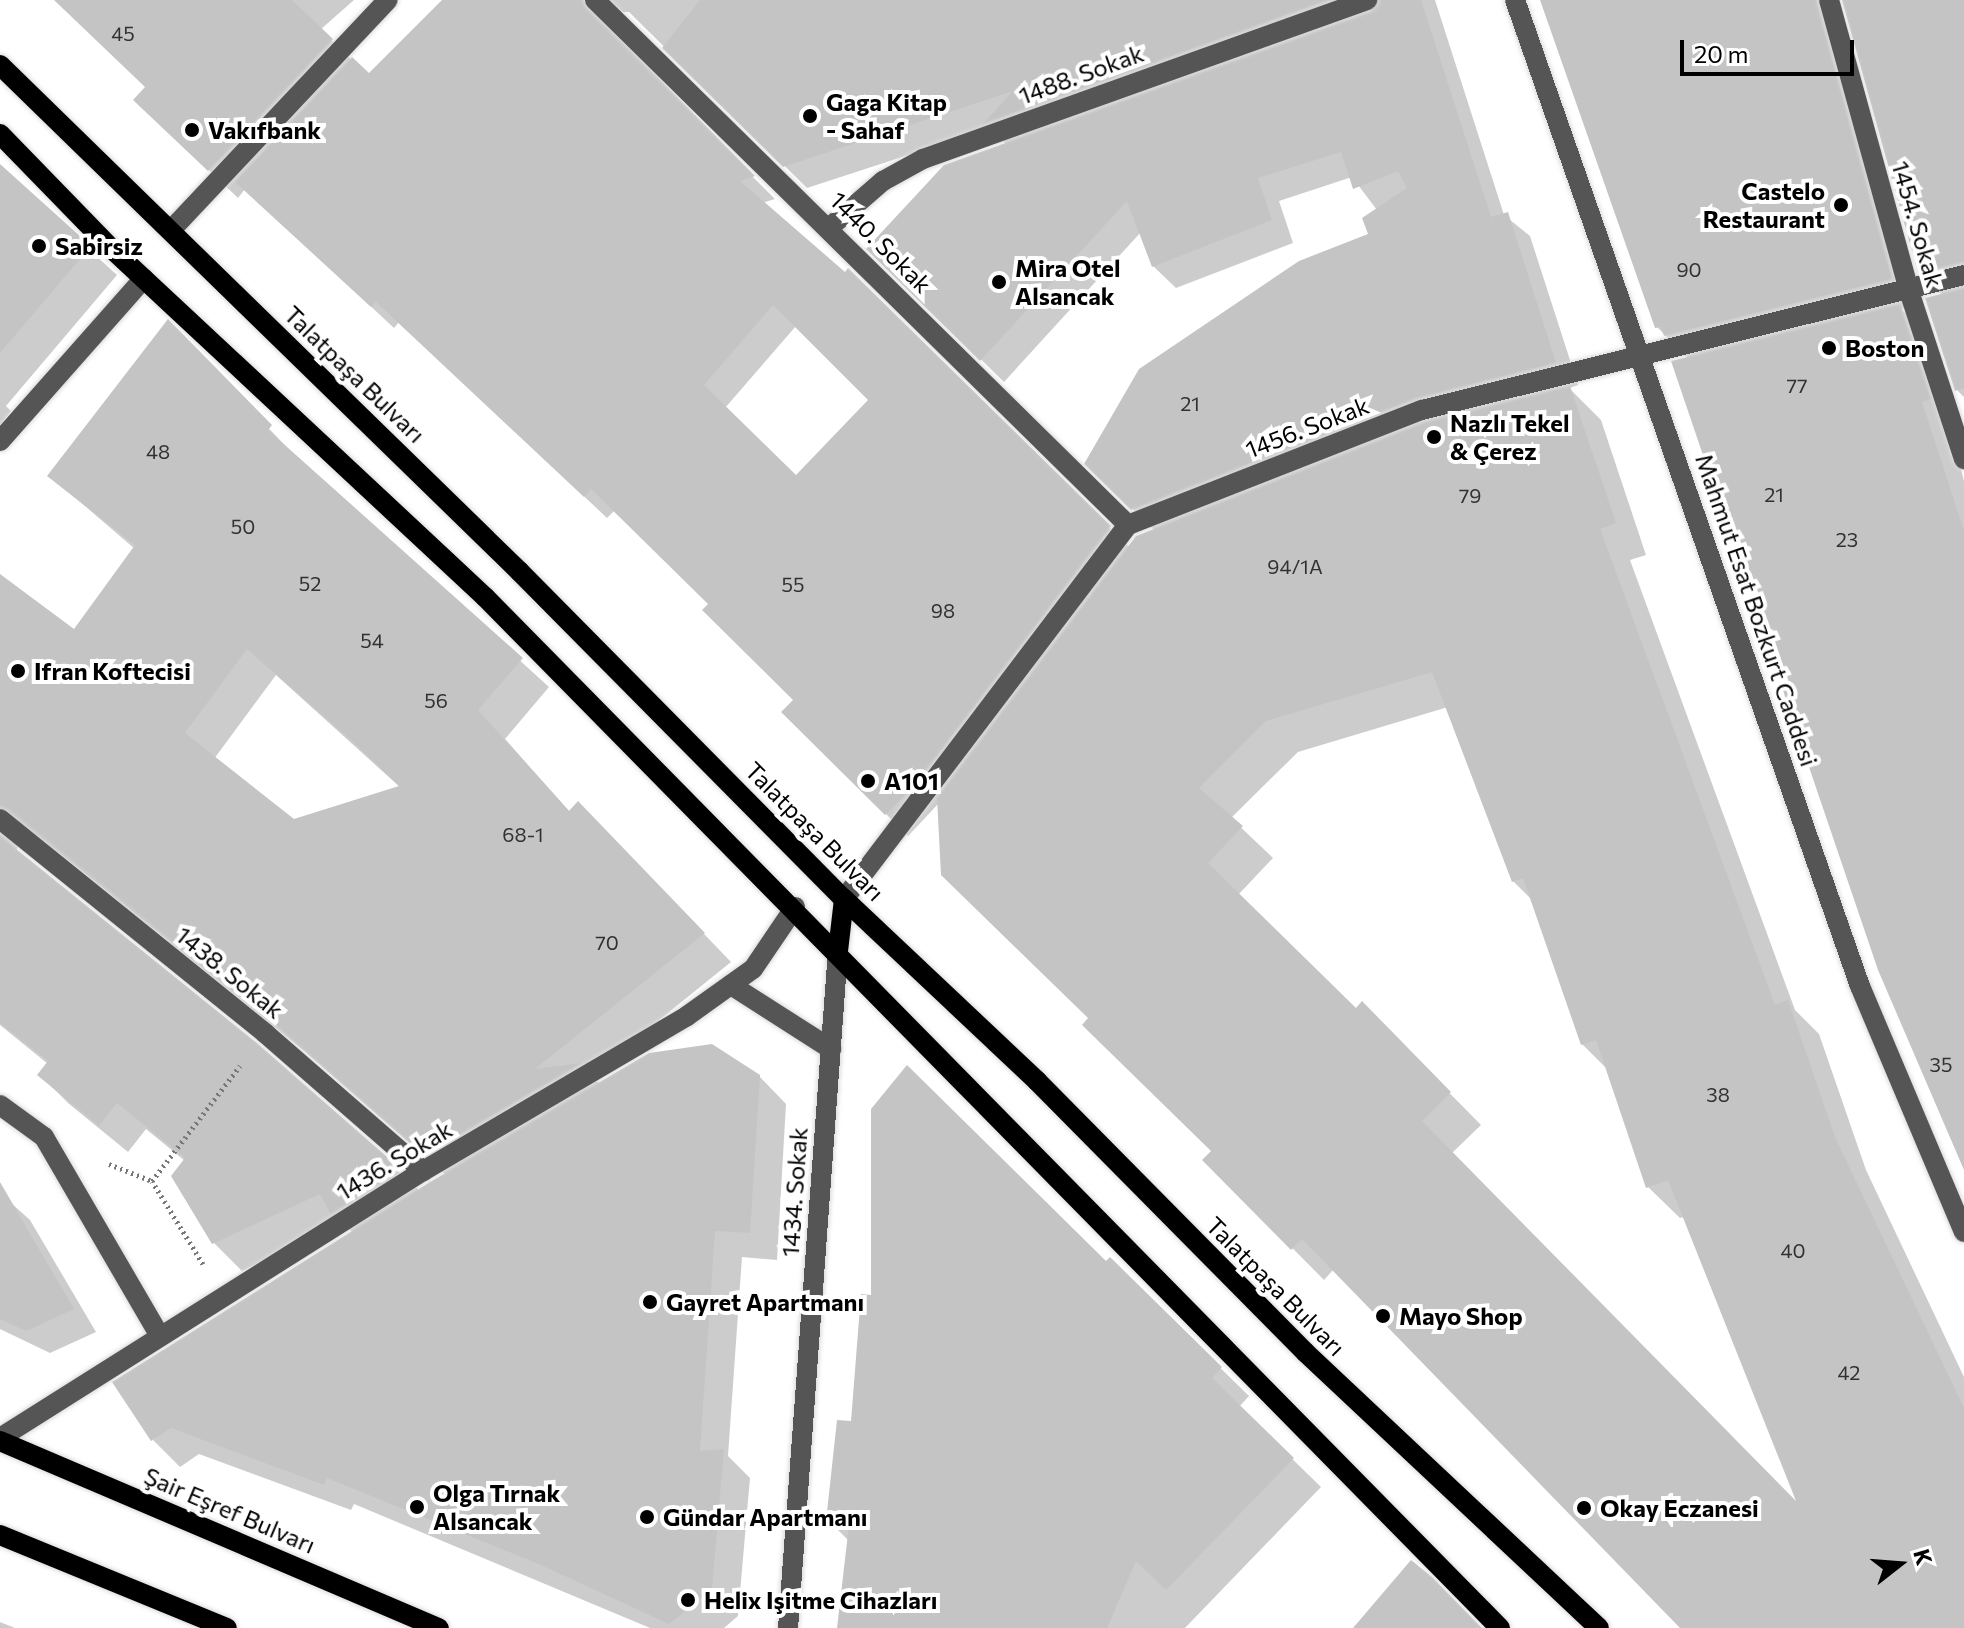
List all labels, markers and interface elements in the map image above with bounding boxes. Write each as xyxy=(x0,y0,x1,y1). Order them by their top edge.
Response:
house number: 45 xyxy=(111,21,135,45)
scale bar xyxy=(1684,24,1858,74)
street label: 1488. Sokak xyxy=(1015,38,1147,110)
text: 20 m xyxy=(1694,39,1748,68)
place label: Gaga Kitap - Sahaf xyxy=(826,88,947,144)
marker: Gaga Kitap - Sahaf xyxy=(801,107,819,125)
place label: Vakıfbank xyxy=(208,116,321,144)
marker: Vakıfbank xyxy=(183,121,201,139)
street label: 1454. Sokak xyxy=(1886,158,1950,290)
place label: Castelo Restaurant xyxy=(1703,177,1825,233)
street label: 1440. Sokak xyxy=(824,185,938,299)
marker: Castelo Restaurant xyxy=(1832,196,1850,214)
place label: Sabirsiz xyxy=(55,232,143,260)
marker: Sabirsiz xyxy=(30,237,48,255)
place label: Mira Otel Alsancak xyxy=(1015,254,1120,310)
house number: 90 xyxy=(1676,257,1702,281)
marker: Mira Otel Alsancak xyxy=(990,273,1008,291)
street label: Talatpaşa Bulvarı xyxy=(279,300,431,448)
place label: Boston xyxy=(1845,334,1924,362)
marker: Boston xyxy=(1820,339,1838,357)
house number: 77 xyxy=(1786,373,1808,397)
street label: 1456. Sokak xyxy=(1241,390,1373,464)
house number: 21 xyxy=(1180,391,1200,415)
place label: Nazlı Tekel & Çerez xyxy=(1450,409,1570,465)
marker: Nazlı Tekel & Çerez xyxy=(1425,428,1443,446)
house number: 48 xyxy=(146,439,170,463)
street label: Mahmut Esat Bozkurt Caddesi xyxy=(1690,450,1824,770)
house number: 21 xyxy=(1764,482,1784,506)
house number: 79 xyxy=(1459,483,1481,507)
house number: 50 xyxy=(231,514,255,538)
house number: 23 xyxy=(1836,527,1858,551)
house number: 94/1A xyxy=(1267,554,1323,578)
house number: 52 xyxy=(299,571,321,595)
house number: 55 xyxy=(782,572,804,596)
house number: 98 xyxy=(931,598,955,622)
house number: 54 xyxy=(360,628,384,652)
place label: Ifran Koftecisi xyxy=(34,657,191,685)
marker: Ifran Koftecisi xyxy=(9,662,27,680)
house number: 56 xyxy=(424,688,448,712)
street label: Talatpaşa Bulvarı xyxy=(740,756,890,906)
place label: A101 xyxy=(884,767,939,795)
marker: A101 xyxy=(859,772,877,790)
house number: 68-1 xyxy=(502,822,544,846)
street label: 1438. Sokak xyxy=(171,920,289,1024)
house number: 70 xyxy=(595,930,619,954)
house number: 35 xyxy=(1930,1052,1952,1076)
house number: 38 xyxy=(1706,1082,1730,1106)
street label: 1436. Sokak xyxy=(331,1114,457,1206)
street label: 1434. Sokak xyxy=(775,1126,813,1258)
street label: Talatpaşa Bulvarı xyxy=(1201,1211,1351,1361)
house number: 40 xyxy=(1780,1238,1806,1262)
place label: Gayret Apartmanı xyxy=(666,1288,864,1316)
marker: Gayret Apartmanı xyxy=(641,1293,659,1311)
place label: Mayo Shop xyxy=(1399,1302,1523,1330)
marker: Mayo Shop xyxy=(1374,1307,1392,1325)
house number: 42 xyxy=(1838,1360,1860,1384)
street label: Şair Eşref Bulvarı xyxy=(140,1461,320,1559)
place label: Olga Tırnak Alsancak xyxy=(433,1479,560,1535)
place label: Okay Eczanesi xyxy=(1600,1494,1759,1522)
marker: Olga Tırnak Alsancak xyxy=(408,1498,426,1516)
marker: Okay Eczanesi xyxy=(1575,1499,1593,1517)
place label: Gündar Apartmanı xyxy=(663,1503,868,1531)
marker: Gündar Apartmanı xyxy=(638,1508,656,1526)
north arrow xyxy=(1860,1524,1940,1604)
text: K xyxy=(1908,1546,1939,1568)
place label: Helix Işitme Cihazları xyxy=(704,1586,938,1614)
marker: Helix Işitme Cihazları xyxy=(679,1591,697,1609)

